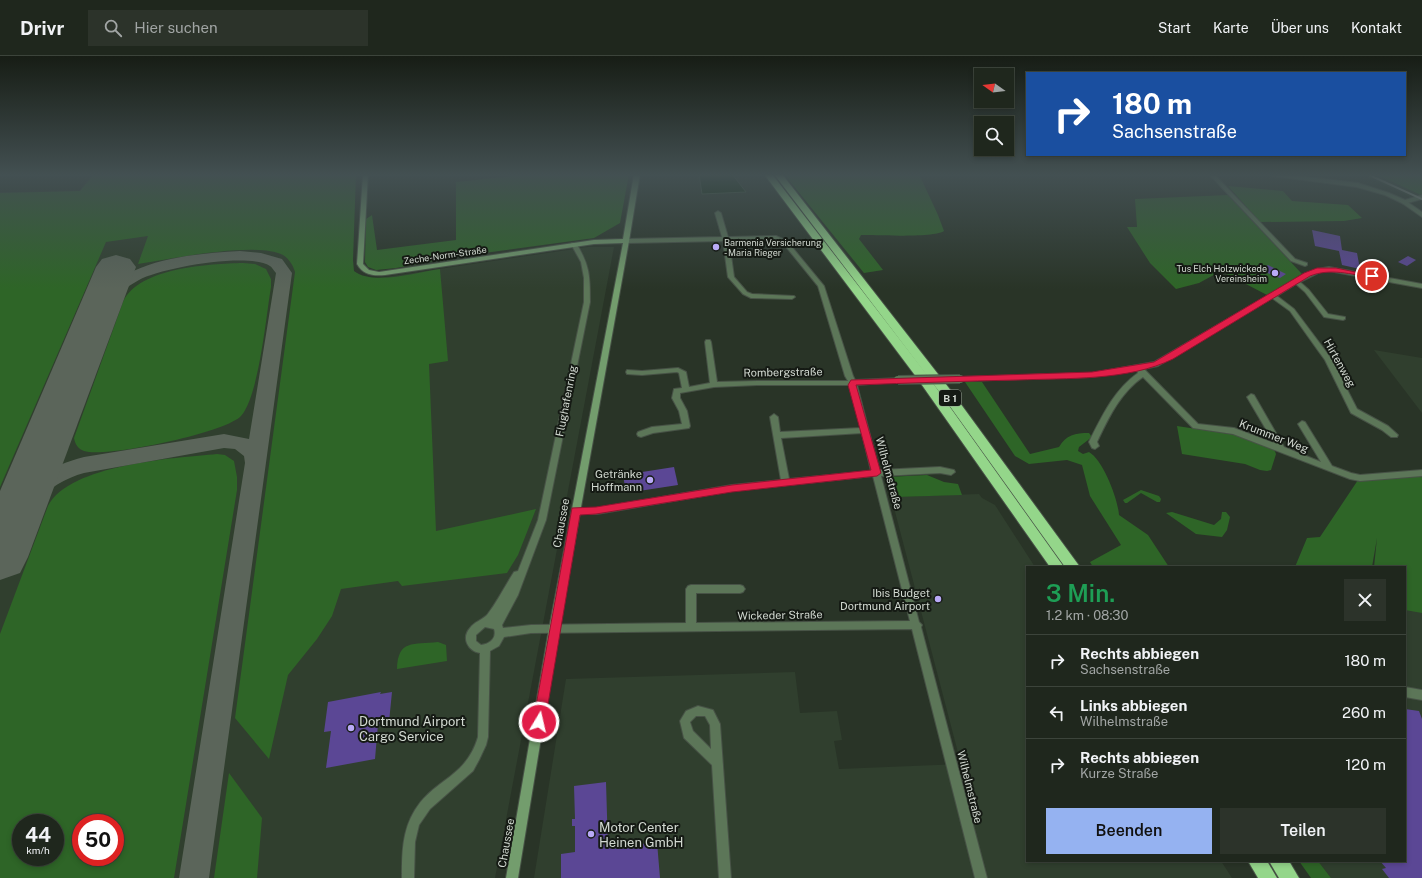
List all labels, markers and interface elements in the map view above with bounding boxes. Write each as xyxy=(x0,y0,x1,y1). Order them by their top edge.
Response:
search box xyxy=(88,10,368,46)
text: Drivr xyxy=(20,17,64,39)
icon: search xyxy=(102,17,124,39)
text: Hier suchen xyxy=(134,19,218,36)
text: Start xyxy=(1158,20,1191,36)
text: Karte xyxy=(1213,20,1249,36)
text: Über uns xyxy=(1271,20,1329,36)
text: Kontakt xyxy=(1351,20,1402,36)
north arrow xyxy=(974,68,1014,108)
map controls xyxy=(974,68,1014,156)
text: 180 m xyxy=(1112,87,1192,120)
icon: right xyxy=(1046,88,1098,140)
button: search xyxy=(974,116,1014,156)
text: Sachsenstraße xyxy=(1112,121,1237,142)
place label: Barmenia Versicherung - Maria Rieger xyxy=(724,237,822,258)
marker: Barmenia Versicherung - Maria Rieger xyxy=(711,242,721,252)
street label: Zeche-Norm-Straße xyxy=(403,244,487,266)
pin xyxy=(1355,259,1389,293)
place label: Tus Elch Holzwickede Vereinsheim xyxy=(1177,263,1267,284)
icon: arrive xyxy=(1361,265,1383,287)
marker: Tus Elch Holzwickede Vereinsheim xyxy=(1270,268,1280,278)
street label: Hirtenweg xyxy=(1322,337,1358,389)
street label: Flughafenring xyxy=(553,364,579,438)
street label: Rombergstraße xyxy=(743,365,823,379)
road number: B 1 xyxy=(939,390,961,406)
street label: Krummer Weg xyxy=(1238,417,1310,455)
street label: Wilhelmstraße xyxy=(874,435,904,511)
place label: Getränke Hoffmann xyxy=(591,468,642,493)
marker: Getränke Hoffmann xyxy=(645,475,655,485)
street label: Chaussee xyxy=(551,497,571,549)
text: 3 Min. xyxy=(1046,579,1115,607)
button: close xyxy=(1344,579,1386,621)
place label: Ibis Budget Dortmund Airport xyxy=(840,587,930,612)
marker: Ibis Budget Dortmund Airport xyxy=(933,594,943,604)
street label: Wickeder Straße xyxy=(737,608,823,622)
text: 1.2 km · 08:30 xyxy=(1046,608,1128,623)
text: Rechts abbiegen xyxy=(1080,645,1199,662)
icon: right xyxy=(1046,650,1068,672)
text: 180 m xyxy=(1344,652,1386,669)
text: Sachsenstraße xyxy=(1080,662,1170,677)
text: Links abbiegen xyxy=(1080,697,1187,714)
position arrow xyxy=(518,701,560,743)
icon: left xyxy=(1046,702,1068,724)
text: 260 m xyxy=(1342,704,1386,721)
place label: Dortmund Airport Cargo Service xyxy=(359,714,465,744)
text: Wilhelmstraße xyxy=(1080,714,1168,729)
marker: Dortmund Airport Cargo Service xyxy=(346,723,356,733)
street label: Wilhelmstraße xyxy=(955,749,985,825)
text: Rechts abbiegen xyxy=(1080,749,1199,766)
icon: right xyxy=(1046,754,1068,776)
text: 120 m xyxy=(1345,756,1386,773)
text: Kurze Straße xyxy=(1080,766,1159,781)
button: Beenden xyxy=(1046,808,1212,854)
button: Teilen xyxy=(1220,808,1386,854)
speed limit sign: 50 xyxy=(72,814,124,866)
street label: Chaussee xyxy=(496,817,516,869)
place label: Motor Center Heinen GmbH xyxy=(599,820,683,850)
text: 44 xyxy=(25,823,51,847)
marker: Motor Center Heinen GmbH xyxy=(586,829,596,839)
text: km/h xyxy=(26,844,50,856)

